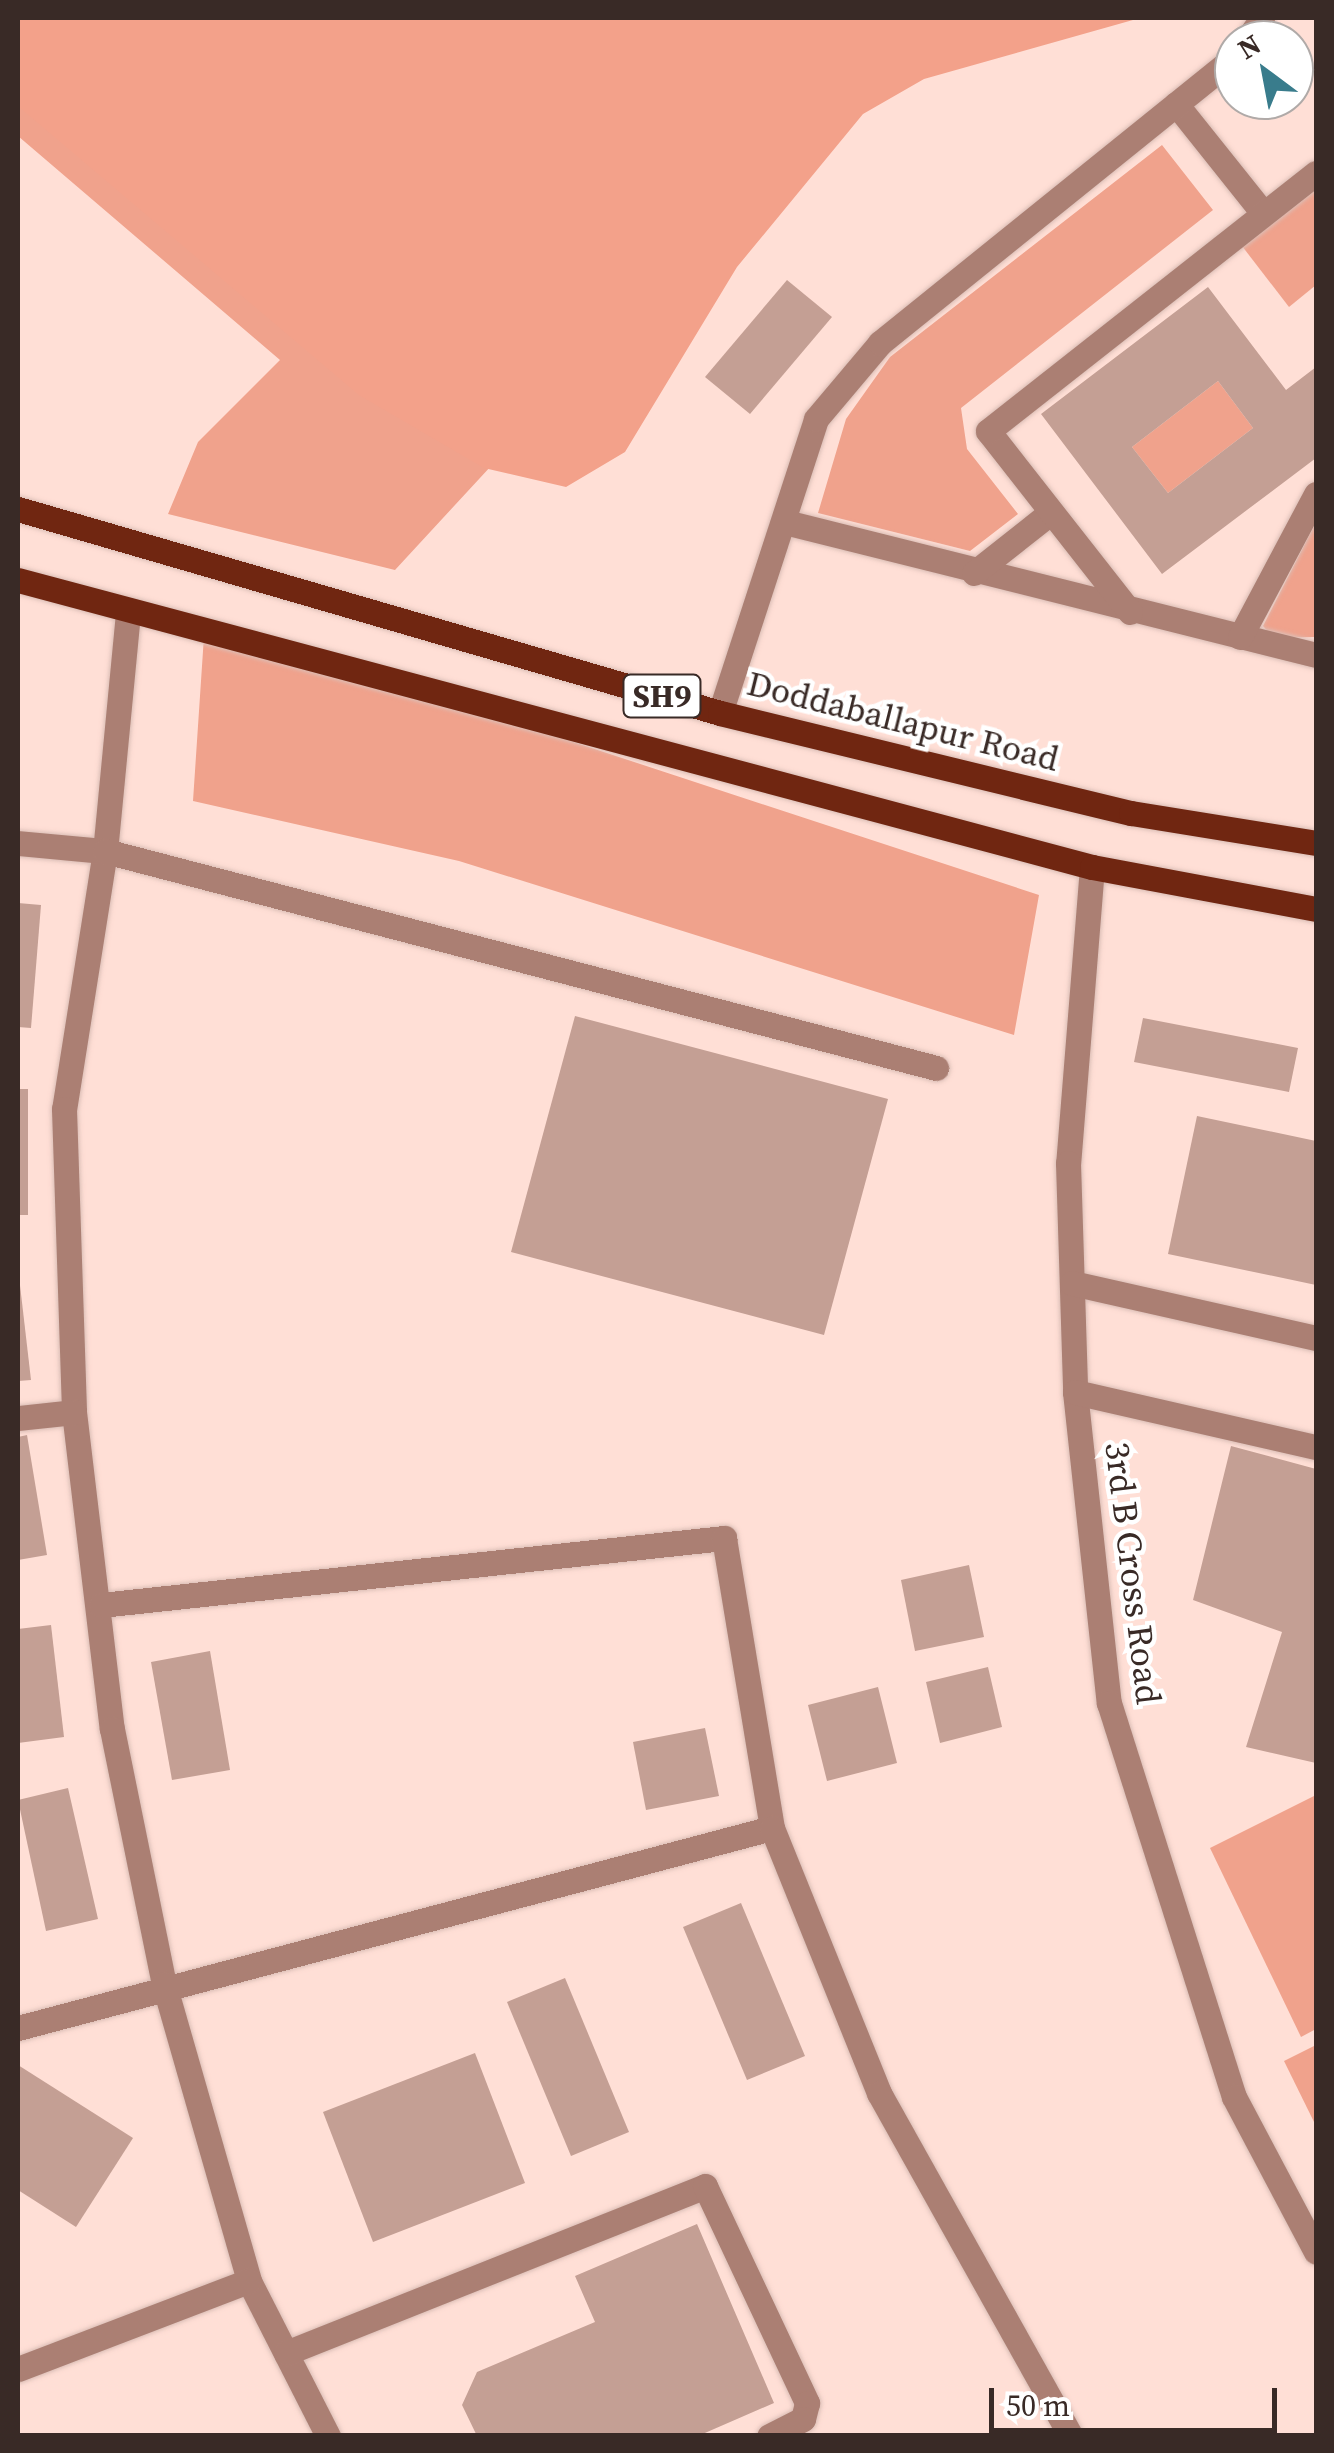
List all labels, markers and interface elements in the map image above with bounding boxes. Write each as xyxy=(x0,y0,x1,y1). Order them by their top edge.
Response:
north arrow xyxy=(1214,20,1314,120)
text: N xyxy=(1230,25,1268,68)
street label: Doddaballapur Road xyxy=(743,662,1063,780)
road number: SH9 xyxy=(622,669,702,723)
street label: 3rd B Cross Road xyxy=(1096,1440,1170,1706)
scale bar xyxy=(994,2368,1282,2430)
text: 50 m xyxy=(1006,2385,1070,2426)

